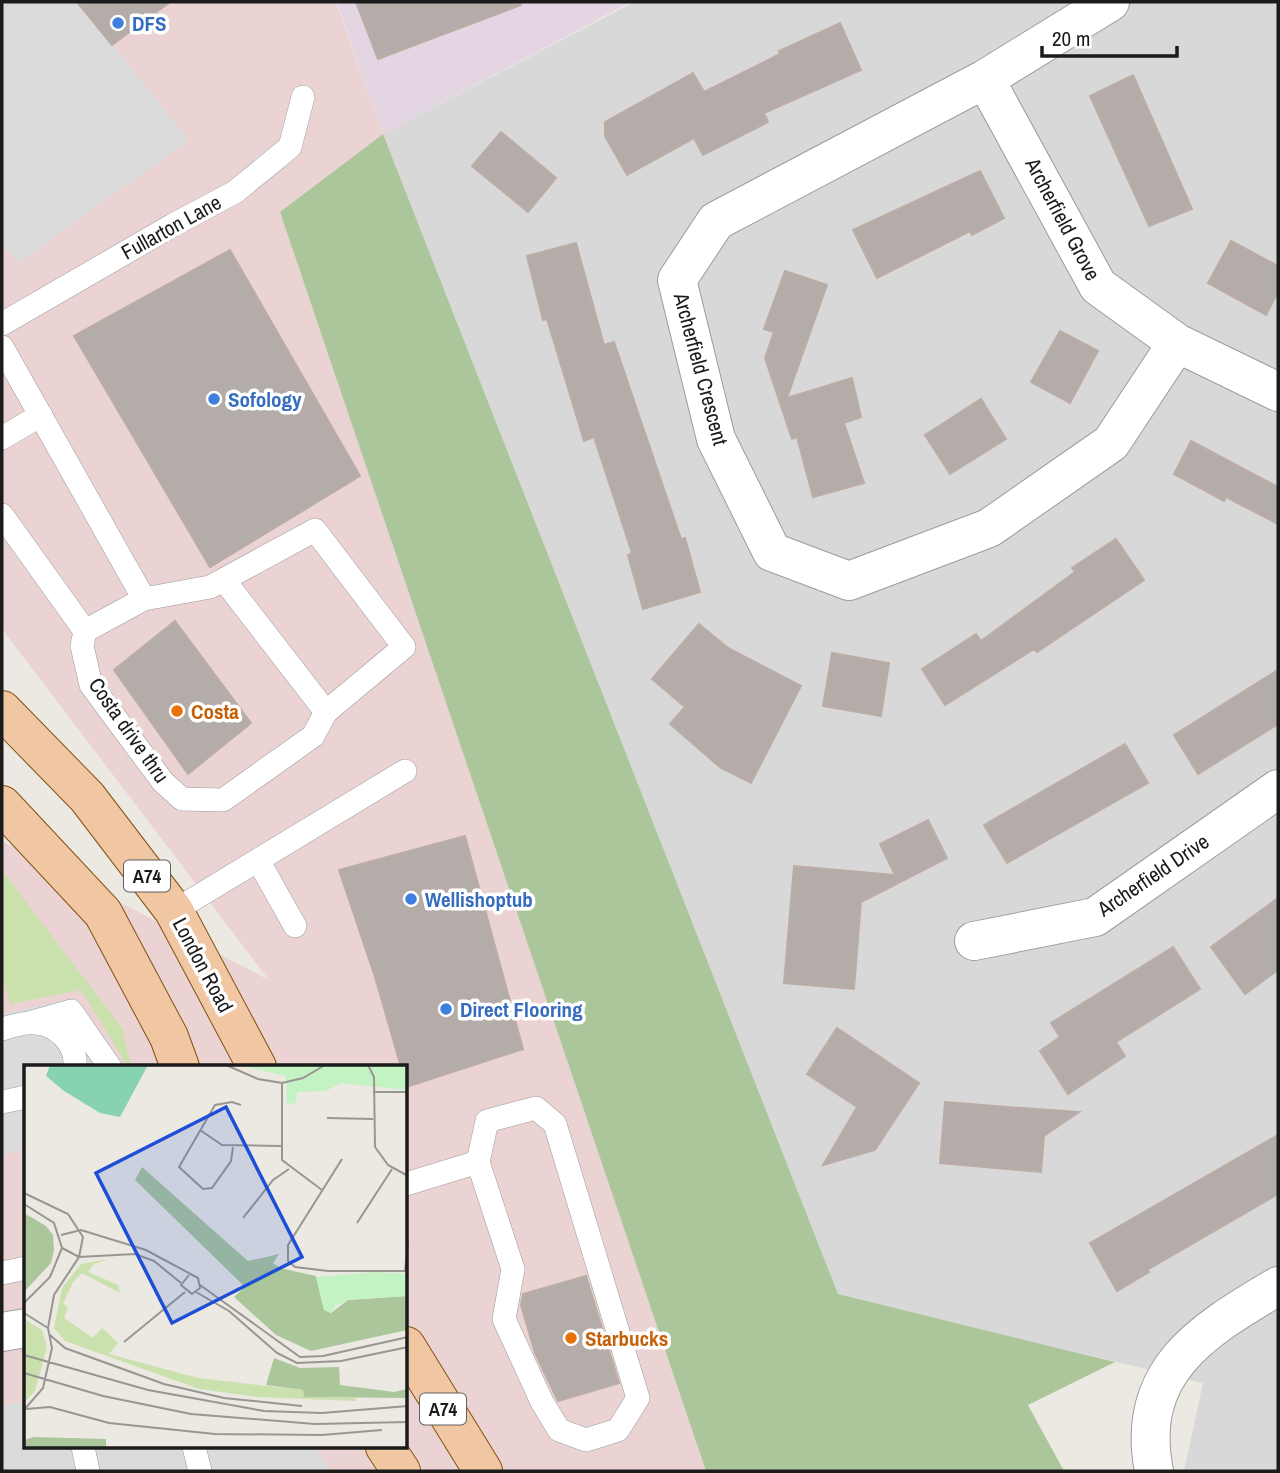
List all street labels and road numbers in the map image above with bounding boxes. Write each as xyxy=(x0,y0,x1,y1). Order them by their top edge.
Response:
street label: Archerfield Grove xyxy=(1018,152,1107,285)
street label: Fullarton Lane xyxy=(116,188,226,266)
street label: Archerfield Crescent xyxy=(666,288,735,449)
street label: Costa drive thru xyxy=(82,672,176,788)
street label: Archerfield Drive xyxy=(1091,827,1215,924)
road number: A74 xyxy=(124,860,170,891)
street label: London Road xyxy=(166,913,240,1017)
road number: A74 xyxy=(420,1394,466,1424)

